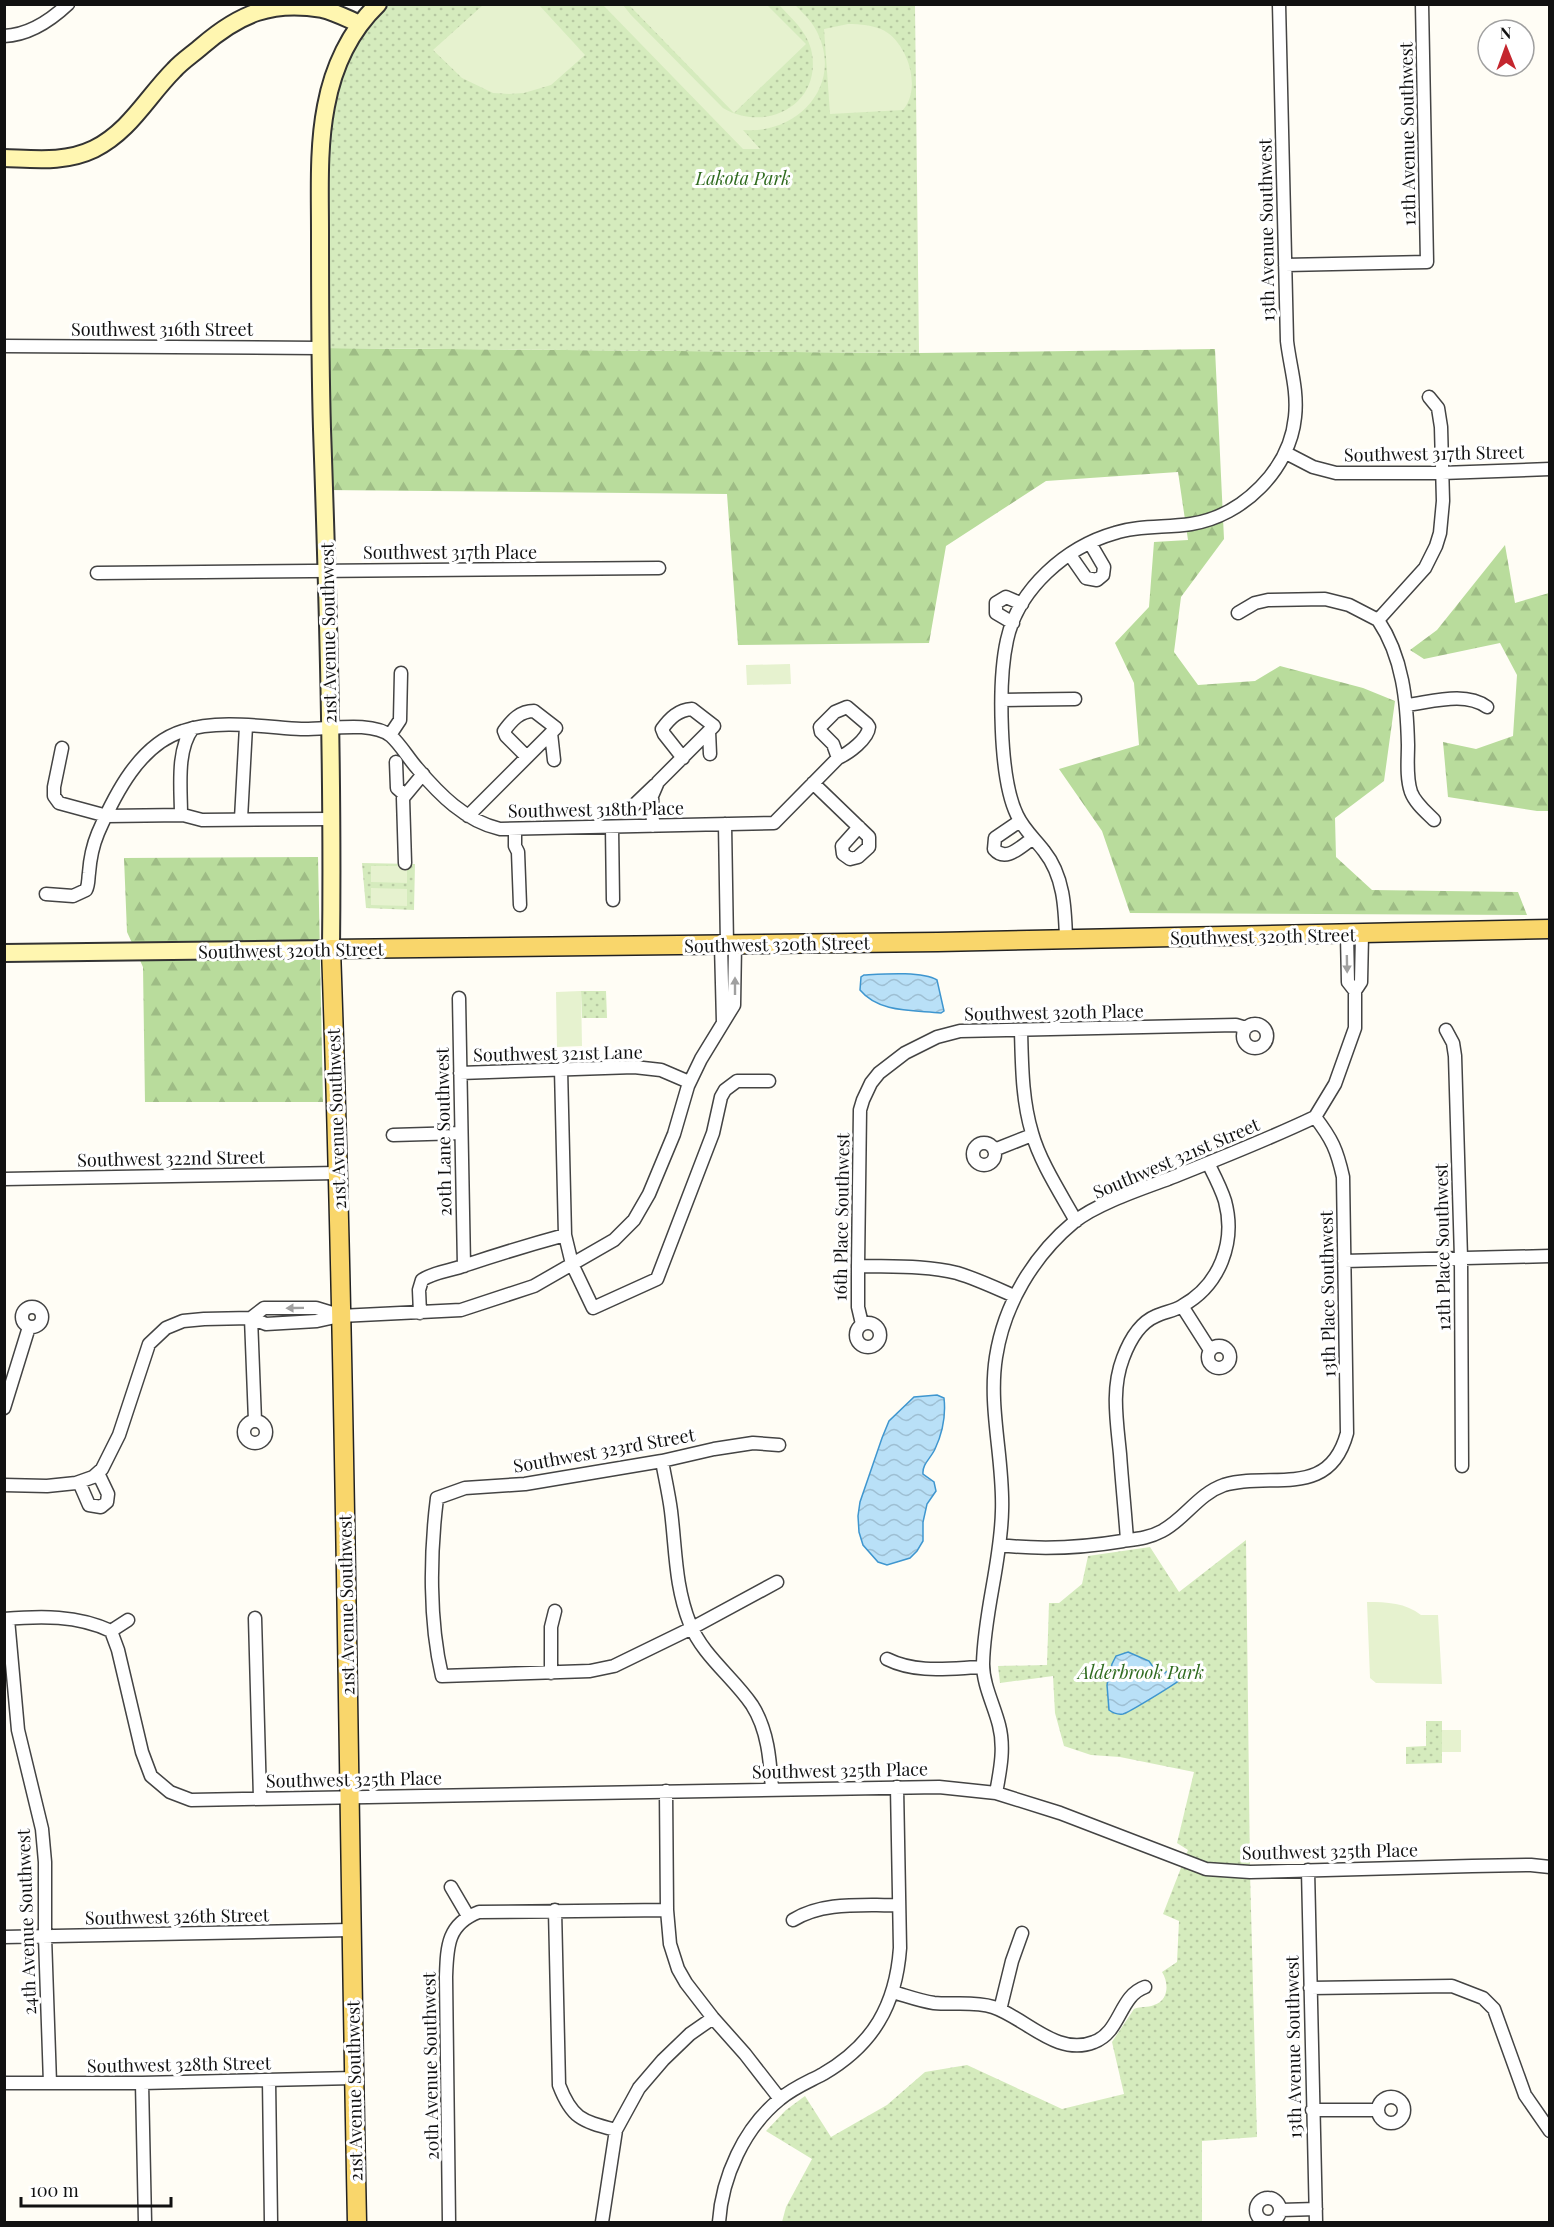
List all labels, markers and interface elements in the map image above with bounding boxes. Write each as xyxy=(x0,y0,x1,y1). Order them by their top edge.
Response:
north arrow xyxy=(1476,18,1536,78)
text: N xyxy=(1500,22,1512,43)
street label: 12th Avenue Southwest xyxy=(1393,41,1421,226)
street label: 13th Avenue Southwest xyxy=(1252,138,1280,322)
park label: Lakota Park xyxy=(695,166,790,190)
street label: Southwest 316th Street xyxy=(71,317,254,341)
street label: Southwest 317th Street xyxy=(1344,439,1525,467)
street label: Southwest 317th Place xyxy=(363,540,537,564)
street label: 21st Avenue Southwest xyxy=(314,542,342,724)
street label: Southwest 318th Place xyxy=(508,795,684,823)
street label: Southwest 320th Street xyxy=(1170,922,1357,950)
street label: Southwest 320th Street xyxy=(684,930,871,958)
street label: Southwest 320th Street xyxy=(198,936,385,964)
one-way arrow xyxy=(1343,954,1352,973)
one-way arrow xyxy=(730,976,740,995)
street label: Southwest 320th Place xyxy=(964,998,1144,1026)
street label: 21st Avenue Southwest xyxy=(321,1027,351,1210)
street label: Southwest 321st Lane xyxy=(473,1040,643,1066)
street label: 20th Lane Southwest xyxy=(430,1047,456,1217)
street label: Southwest 321st Street xyxy=(1089,1112,1263,1204)
street label: 16th Place Southwest xyxy=(828,1132,854,1301)
street label: Southwest 322nd Street xyxy=(77,1144,266,1172)
street label: 12th Place Southwest xyxy=(1429,1162,1455,1331)
street label: 13th Place Southwest xyxy=(1314,1210,1340,1378)
one-way arrow xyxy=(285,1303,304,1313)
street label: Southwest 323rd Street xyxy=(511,1422,697,1478)
street label: 21st Avenue Southwest xyxy=(332,1514,360,1696)
park label: Alderbrook Park xyxy=(1076,1660,1204,1684)
street label: Southwest 325th Place xyxy=(752,1756,928,1784)
street label: Southwest 325th Place xyxy=(266,1765,442,1793)
street label: 24th Avenue Southwest xyxy=(11,1828,41,2016)
street label: Southwest 325th Place xyxy=(1242,1837,1418,1865)
street label: Southwest 326th Street xyxy=(85,1902,270,1930)
street label: 13th Avenue Southwest xyxy=(1279,1955,1307,2139)
street label: 20th Avenue Southwest xyxy=(416,1971,444,2160)
street label: 21st Avenue Southwest xyxy=(340,2000,368,2182)
street label: Southwest 328th Street xyxy=(87,2050,272,2078)
scale bar xyxy=(21,2170,171,2208)
text: 100 m xyxy=(30,2178,79,2202)

